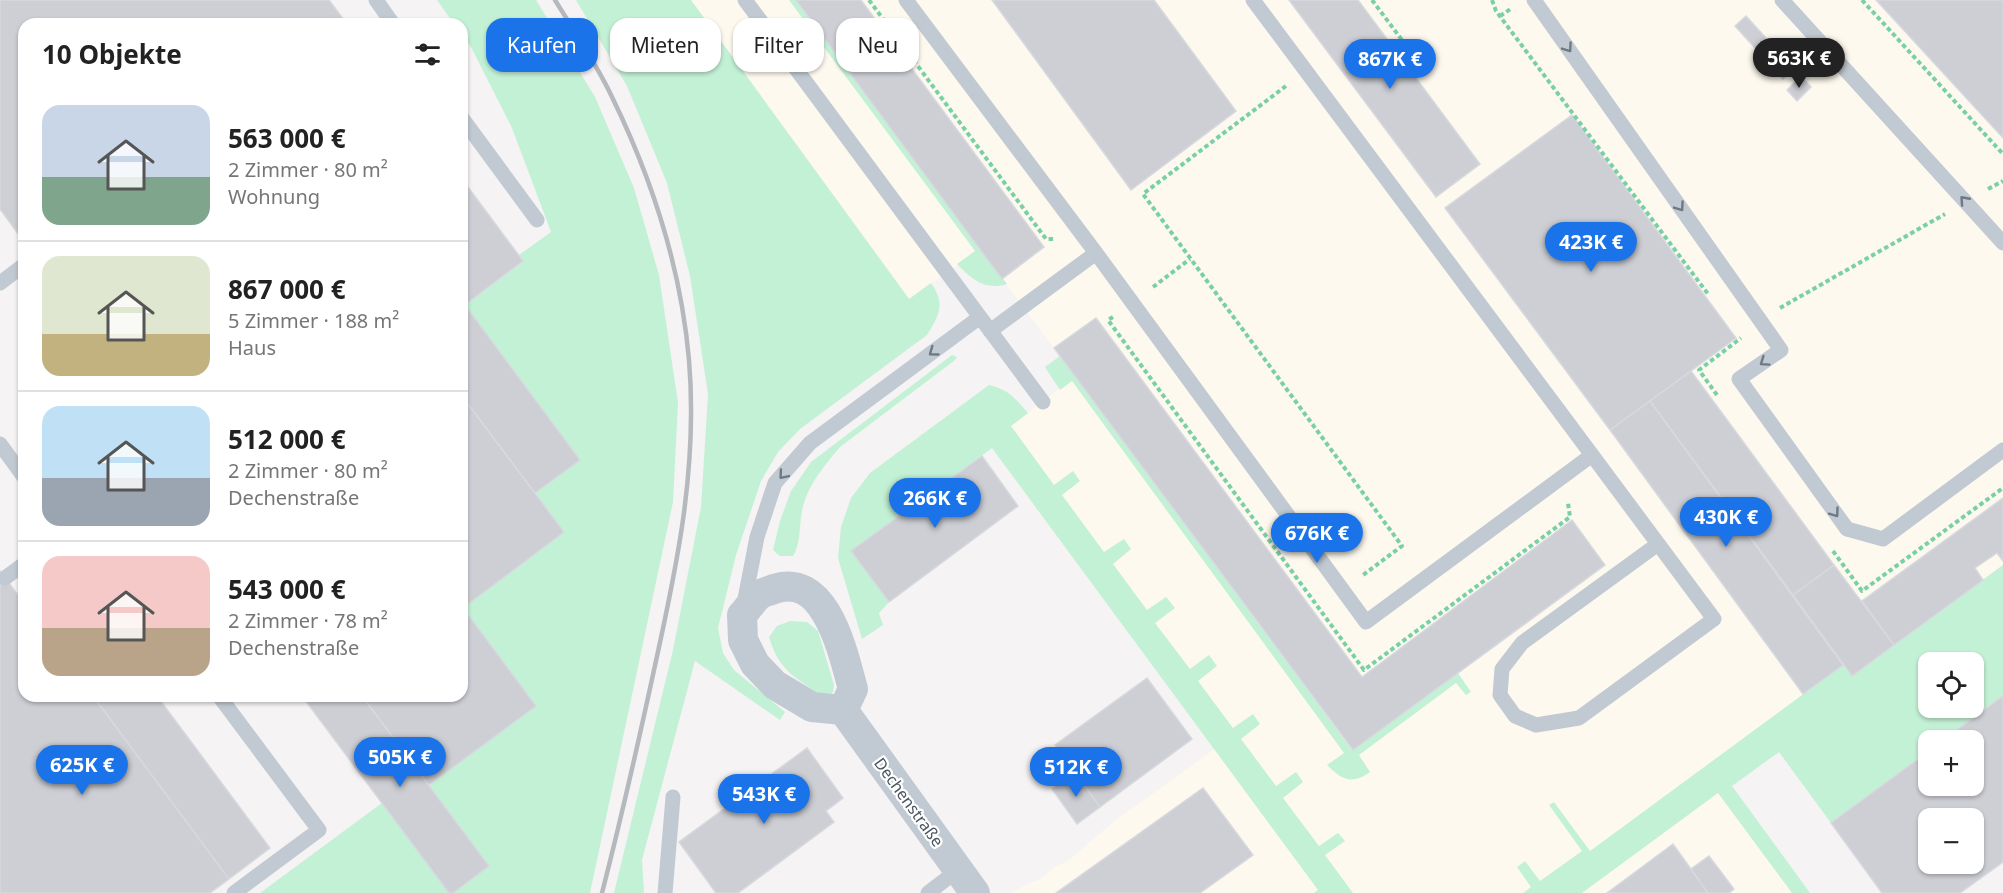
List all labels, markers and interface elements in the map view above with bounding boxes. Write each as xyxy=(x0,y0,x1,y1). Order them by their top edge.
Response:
chip: Kaufen xyxy=(486,18,598,72)
chip: Mieten xyxy=(610,18,721,72)
chip: Filter xyxy=(733,18,824,72)
chip: Neu xyxy=(836,18,919,72)
text: 10 Objekte xyxy=(42,36,182,72)
icon: filters xyxy=(411,38,444,71)
pin: 563K € xyxy=(1750,38,1848,89)
pin: 867K € xyxy=(1341,39,1439,90)
one-way arrow xyxy=(1561,41,1572,52)
text: 563K € xyxy=(1767,44,1831,71)
text: 867K € xyxy=(1358,45,1422,72)
text: 563 000 € xyxy=(228,120,346,156)
icon: home xyxy=(90,129,162,201)
text: 2 Zimmer · 80 m² xyxy=(228,156,388,183)
text: Wohnung xyxy=(228,183,320,210)
one-way arrow xyxy=(1960,196,1971,207)
one-way arrow xyxy=(1673,201,1684,212)
pin: 423K € xyxy=(1542,222,1640,273)
text: 423K € xyxy=(1559,228,1623,255)
text: 867 000 € xyxy=(228,271,346,307)
icon: home xyxy=(90,280,162,352)
text: 5 Zimmer · 188 m² xyxy=(228,307,399,334)
text: Haus xyxy=(228,334,276,361)
one-way arrow xyxy=(929,345,940,356)
one-way arrow xyxy=(1760,355,1771,366)
text: 512 000 € xyxy=(228,421,346,457)
icon: home xyxy=(90,430,162,502)
text: 2 Zimmer · 80 m² xyxy=(228,457,388,484)
one-way arrow xyxy=(779,468,790,479)
pin: 266K € xyxy=(886,478,984,529)
text: Dechenstraße xyxy=(228,484,359,511)
text: 266K € xyxy=(903,484,967,511)
pin: 430K € xyxy=(1677,497,1775,548)
text: 430K € xyxy=(1694,503,1758,530)
one-way arrow xyxy=(1828,506,1839,517)
pin: 676K € xyxy=(1268,513,1366,564)
text: 676K € xyxy=(1285,519,1349,546)
text: 543 000 € xyxy=(228,571,346,607)
icon: home xyxy=(90,580,162,652)
text: 2 Zimmer · 78 m² xyxy=(228,607,388,634)
text: Dechenstraße xyxy=(228,634,359,661)
map controls xyxy=(1918,652,1984,874)
button: locate xyxy=(1918,652,1984,718)
button: + xyxy=(1918,730,1984,796)
pin: 505K € xyxy=(351,737,449,788)
text: 505K € xyxy=(368,743,432,770)
pin: 625K € xyxy=(33,745,131,796)
pin: 512K € xyxy=(1027,747,1125,798)
text: 625K € xyxy=(50,751,114,778)
street label: Dechenstraße xyxy=(869,753,949,851)
text: 512K € xyxy=(1044,753,1108,780)
pin: 543K € xyxy=(715,774,813,825)
text: 543K € xyxy=(732,780,796,807)
button: − xyxy=(1918,808,1984,874)

